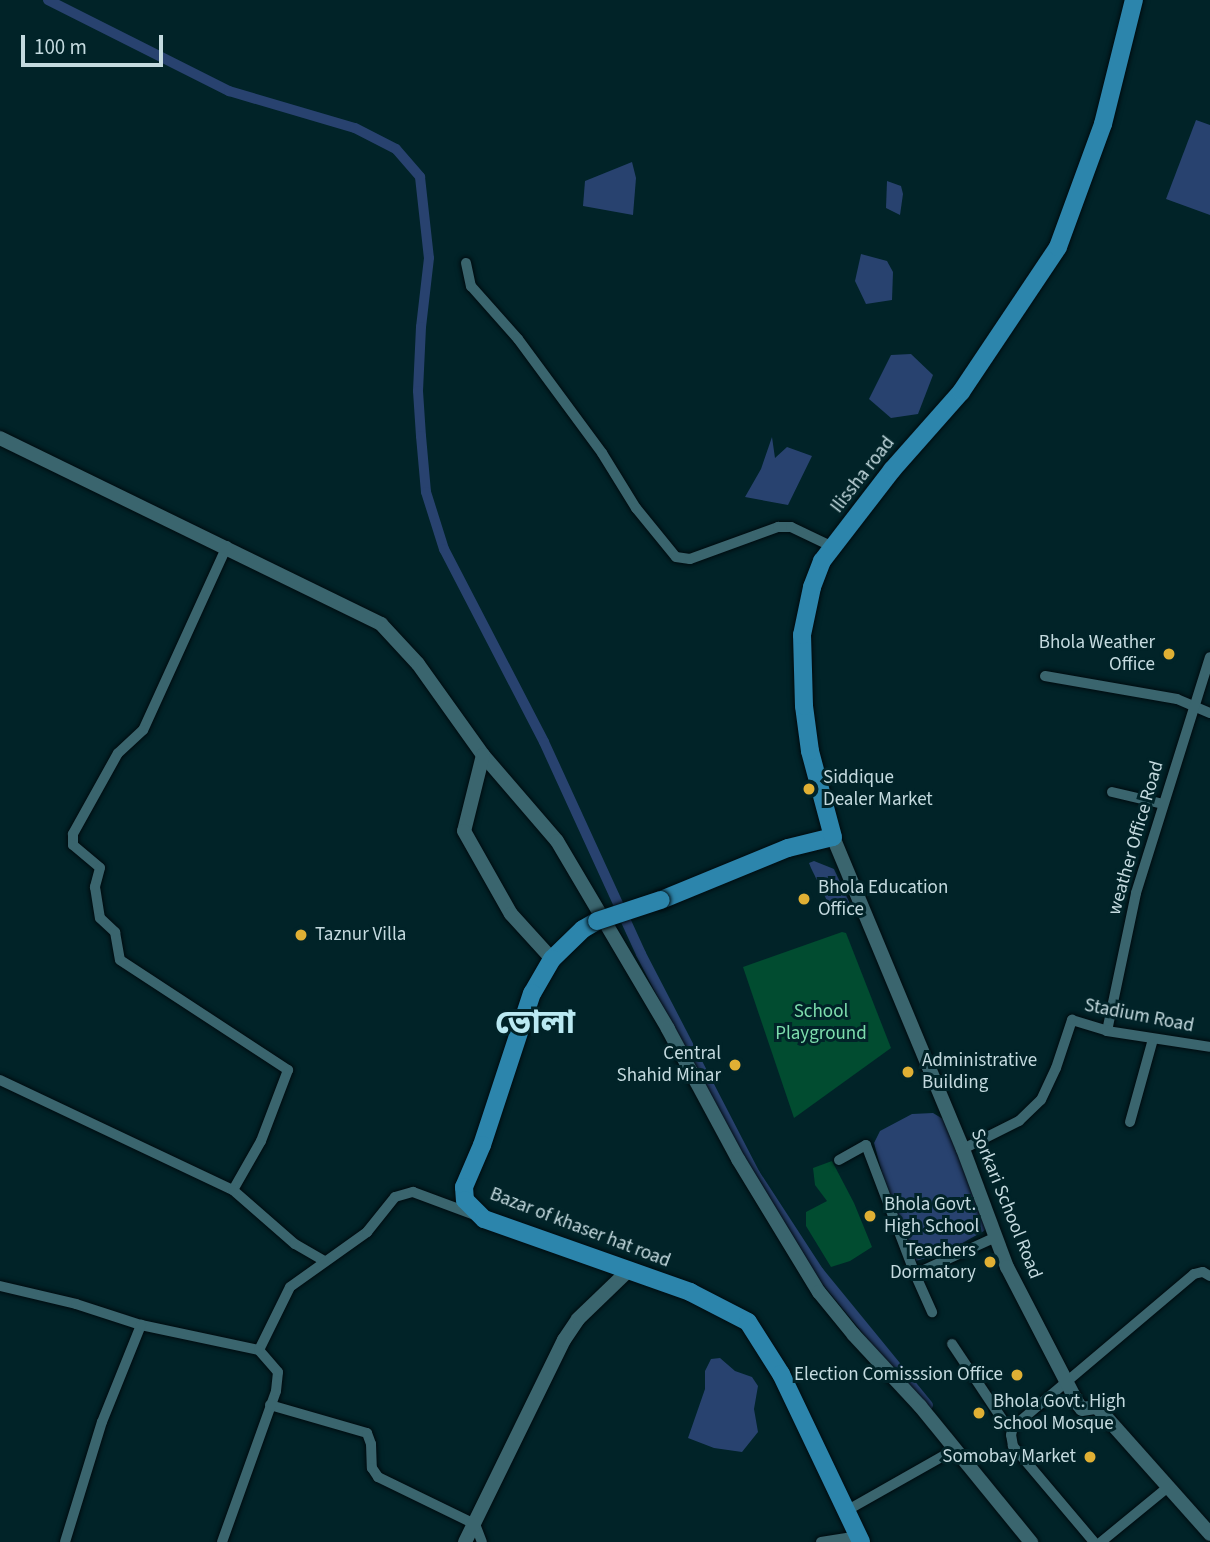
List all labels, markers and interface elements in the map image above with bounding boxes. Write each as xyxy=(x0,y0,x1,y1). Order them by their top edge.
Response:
scale bar xyxy=(24,21,166,65)
text: 100 m xyxy=(34,32,87,62)
street label: Ilissha road xyxy=(826,432,900,518)
place label: Bhola Weather Office xyxy=(1039,632,1155,676)
marker: Bhola Weather Office xyxy=(1161,646,1177,662)
street label: weather Office Road xyxy=(1103,758,1169,918)
place label: Siddique Dealer Market xyxy=(823,767,933,811)
marker: Siddique Dealer Market xyxy=(801,781,817,797)
place label: Bhola Education Office xyxy=(818,877,948,921)
marker: Bhola Education Office xyxy=(796,891,812,907)
place label: Taznur Villa xyxy=(315,924,406,946)
marker: Taznur Villa xyxy=(293,927,309,943)
street label: Stadium Road xyxy=(1082,994,1196,1038)
park label: School Playground xyxy=(775,1001,867,1045)
district label: ভোলা xyxy=(495,1003,575,1043)
place label: Central Shahid Minar xyxy=(617,1043,721,1087)
place label: Administrative Building xyxy=(922,1050,1037,1094)
marker: Central Shahid Minar xyxy=(727,1057,743,1073)
marker: Administrative Building xyxy=(900,1064,916,1080)
street label: Sorkari School Road xyxy=(965,1126,1047,1282)
street label: Bazar of khaser hat road xyxy=(487,1183,673,1273)
place label: Bhola Govt. High School xyxy=(884,1194,979,1238)
marker: Bhola Govt. High School xyxy=(862,1208,878,1224)
place label: Teachers Dormatory xyxy=(890,1240,976,1284)
marker: Teachers Dormatory xyxy=(982,1254,998,1270)
place label: Election Comisssion Office xyxy=(794,1364,1003,1386)
marker: Election Comisssion Office xyxy=(1009,1367,1025,1383)
place label: Bhola Govt. High School Mosque xyxy=(993,1391,1126,1435)
marker: Bhola Govt. High School Mosque xyxy=(971,1405,987,1421)
place label: Somobay Market xyxy=(942,1446,1076,1468)
marker: Somobay Market xyxy=(1082,1449,1098,1465)

